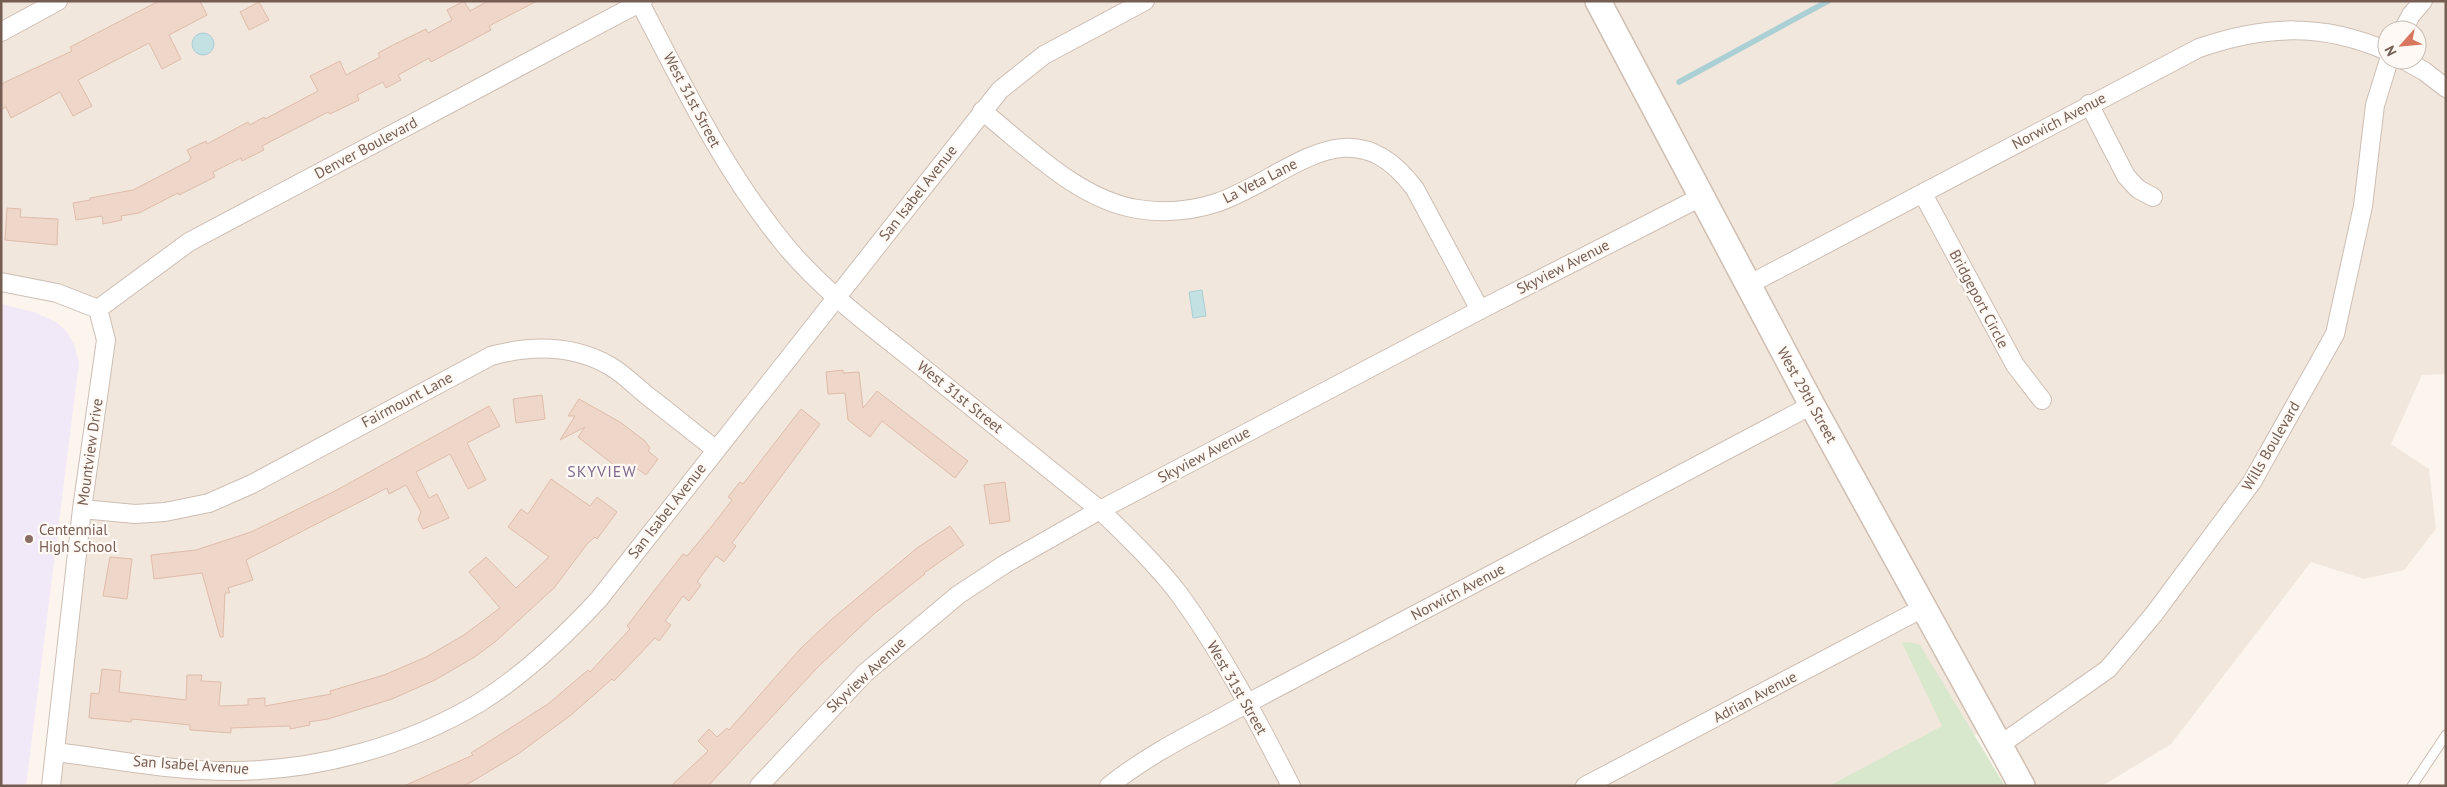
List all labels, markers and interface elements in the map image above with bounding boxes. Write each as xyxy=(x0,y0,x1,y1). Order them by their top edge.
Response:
north arrow xyxy=(2377,20,2427,70)
text: N xyxy=(2380,43,2401,59)
street label: West 31st Street xyxy=(659,49,725,151)
street label: Norwich Avenue xyxy=(2009,88,2109,153)
street label: Denver Boulevard xyxy=(311,112,420,183)
street label: San Isabel Avenue xyxy=(874,141,961,244)
street label: La Veta Lane xyxy=(1219,154,1300,207)
street label: Skyview Avenue xyxy=(1513,235,1612,298)
street label: Bridgeport Circle xyxy=(1945,246,2013,351)
street label: West 29th Street xyxy=(1773,343,1842,446)
street label: West 31st Street xyxy=(914,356,1007,437)
street label: Fairmount Lane xyxy=(358,368,456,432)
street label: Mountview Drive xyxy=(73,397,106,507)
street label: Wills Boulevard xyxy=(2237,398,2304,494)
street label: Skyview Avenue xyxy=(1154,422,1253,487)
street label: San Isabel Avenue xyxy=(623,459,710,562)
district label: SKYVIEW xyxy=(567,461,637,481)
place label: Centennial High School xyxy=(39,520,117,556)
marker: Centennial High School xyxy=(23,533,35,545)
street label: Norwich Avenue xyxy=(1408,559,1508,624)
street label: Skyview Avenue xyxy=(822,633,909,716)
street label: West 31st Street xyxy=(1203,638,1272,738)
street label: Adrian Avenue xyxy=(1710,667,1800,727)
street label: San Isabel Avenue xyxy=(132,751,250,778)

